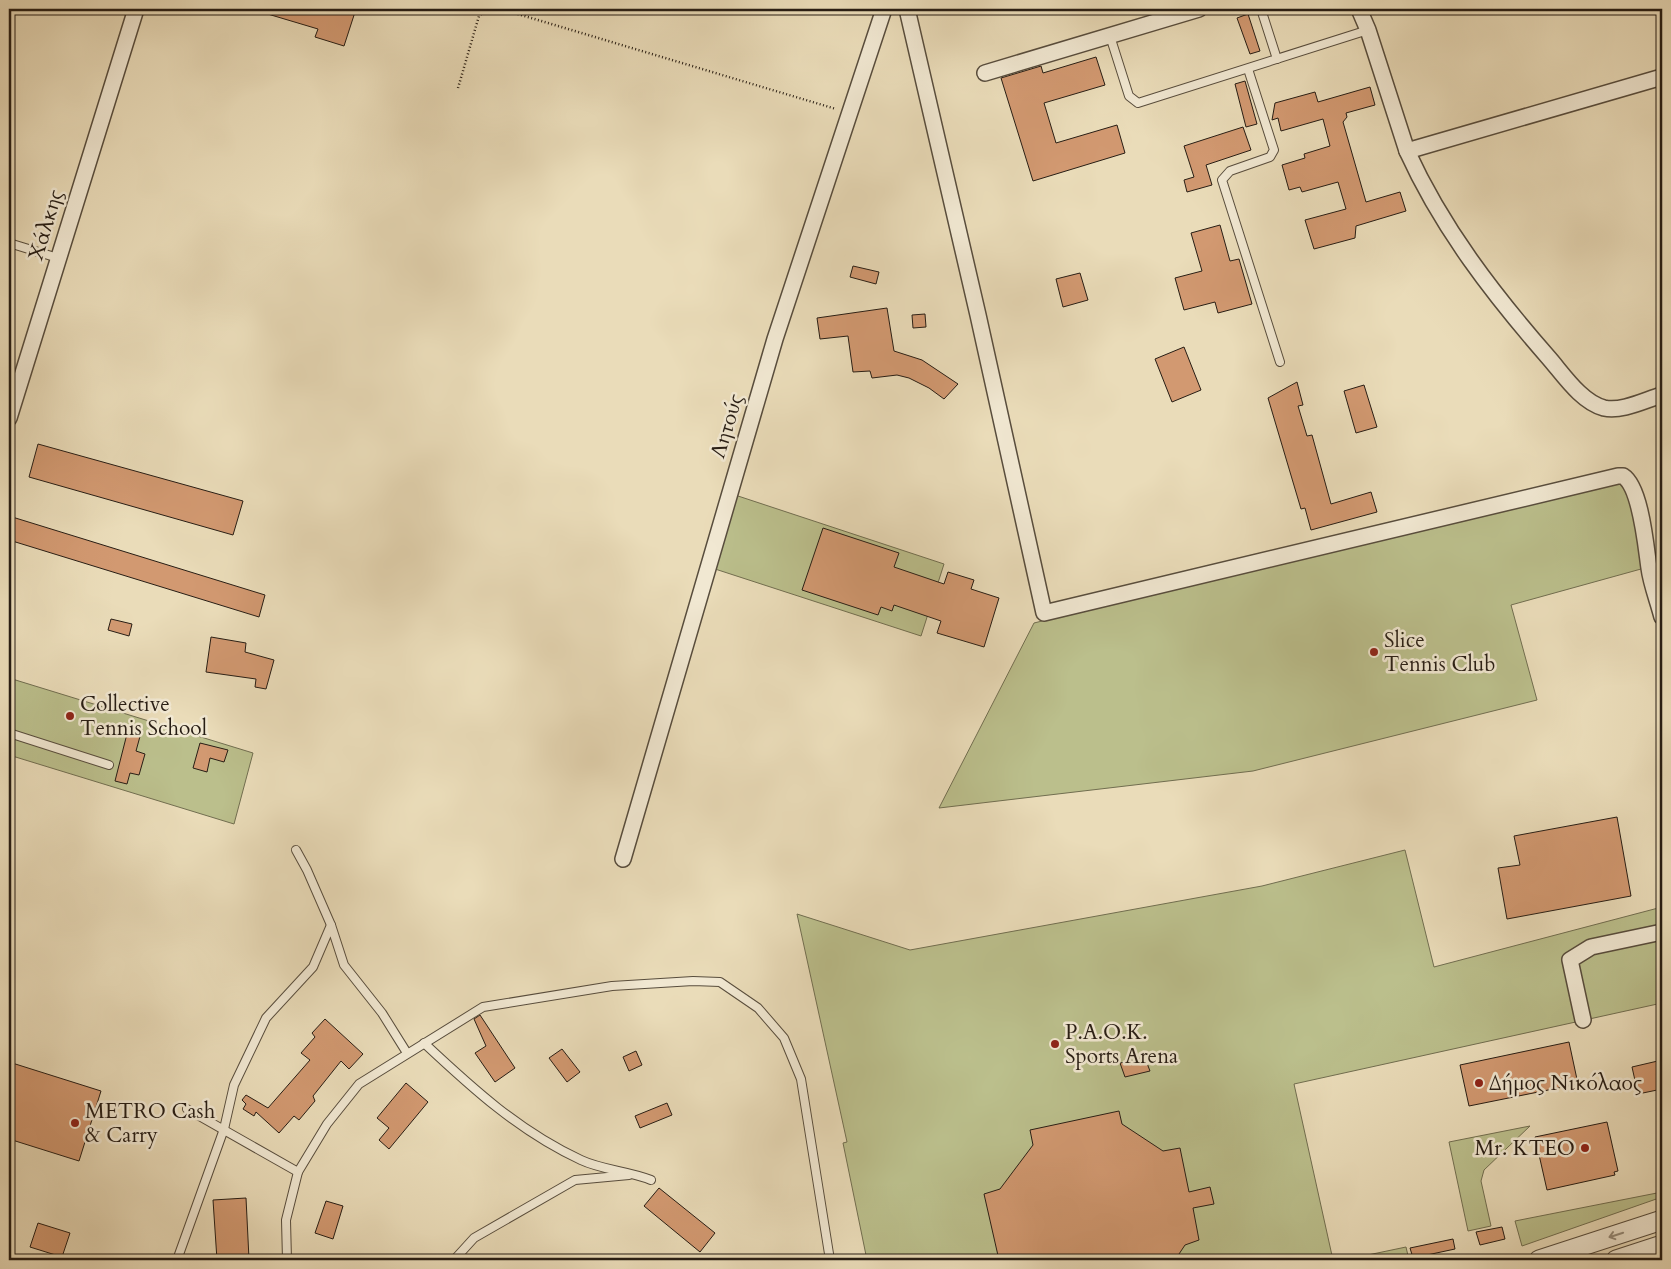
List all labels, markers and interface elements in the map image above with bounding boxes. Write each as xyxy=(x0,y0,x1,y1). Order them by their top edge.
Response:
street label: Χάλκης xyxy=(22,186,70,264)
street label: Λητούς xyxy=(703,390,751,462)
place label: Slice Tennis Club xyxy=(1384,626,1496,679)
marker: Slice Tennis Club xyxy=(1368,646,1380,658)
place label: Collective Tennis School xyxy=(80,690,207,743)
marker: Collective Tennis School xyxy=(64,710,76,722)
place label: P.A.O.K. Sports Arena xyxy=(1065,1018,1178,1071)
marker: P.A.O.K. Sports Arena xyxy=(1049,1038,1061,1050)
place label: Δήμος Νικόλαος xyxy=(1489,1069,1642,1098)
marker: Δήμος Νικόλαος xyxy=(1473,1077,1485,1089)
place label: METRO Cash & Carry xyxy=(85,1097,216,1150)
marker: METRO Cash & Carry xyxy=(69,1117,81,1129)
place label: Mr. KTEO xyxy=(1474,1134,1575,1163)
marker: Mr. KTEO xyxy=(1579,1142,1591,1154)
one-way arrow xyxy=(1609,1231,1624,1240)

